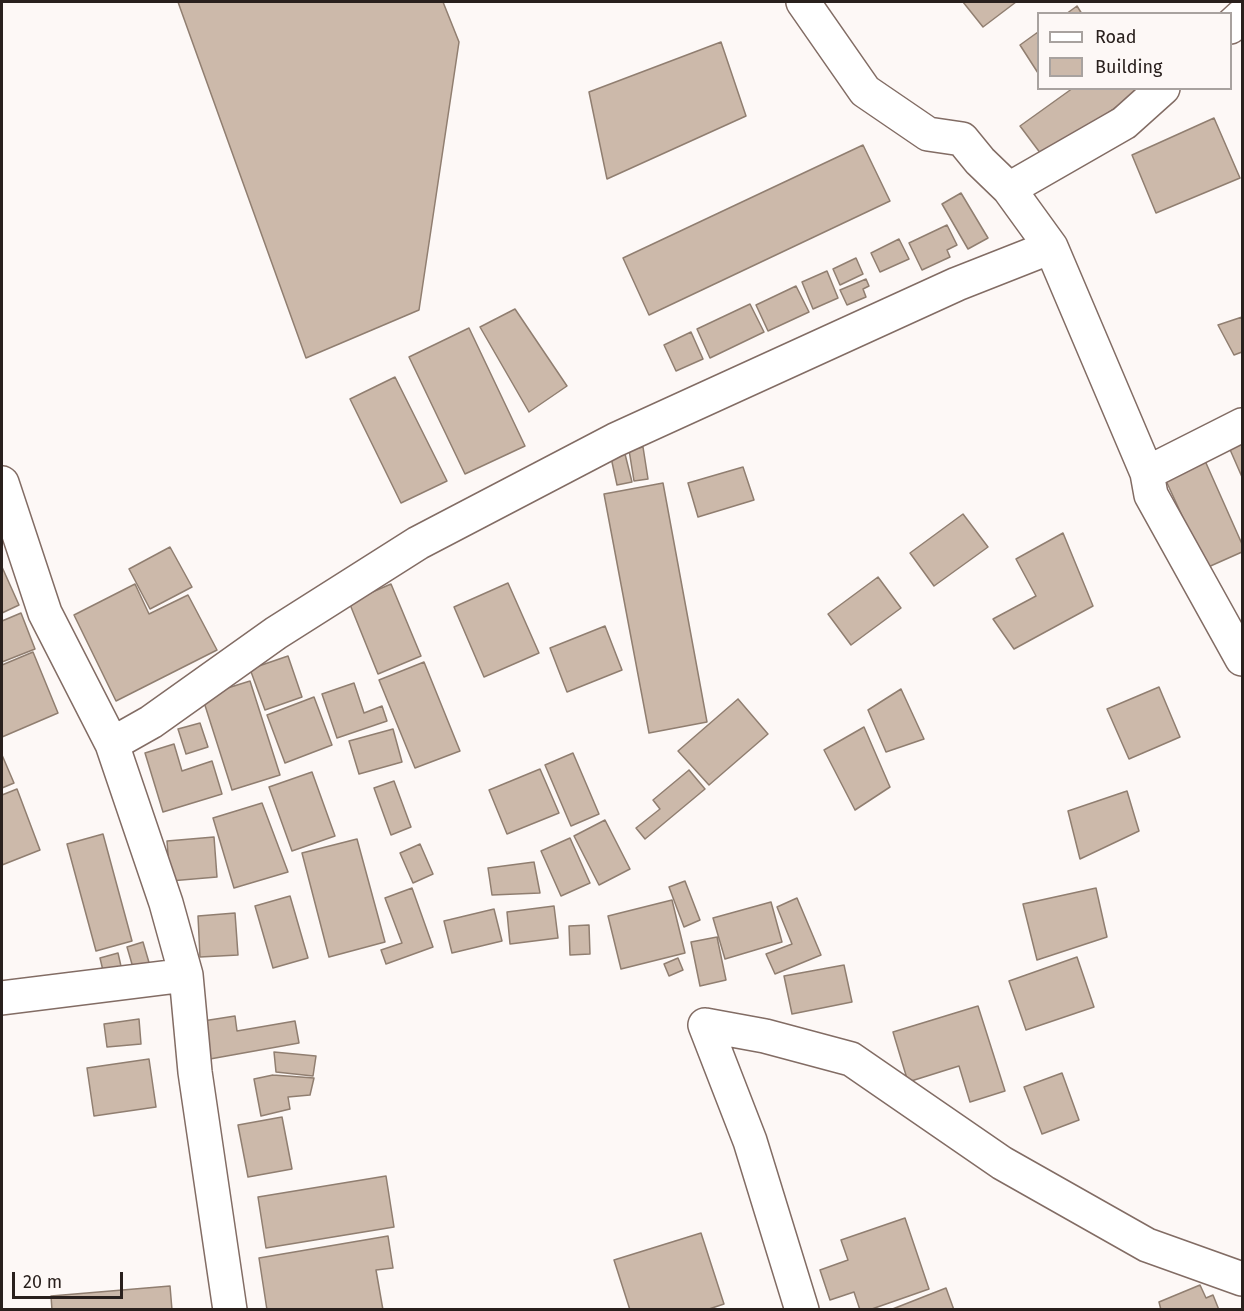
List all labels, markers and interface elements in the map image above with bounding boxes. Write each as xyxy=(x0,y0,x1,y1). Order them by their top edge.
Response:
legend xyxy=(1037,12,1232,90)
text: Road xyxy=(1095,26,1137,48)
text: Building xyxy=(1095,56,1162,78)
scale bar xyxy=(15,1260,126,1298)
text: 20 m xyxy=(23,1271,62,1293)

